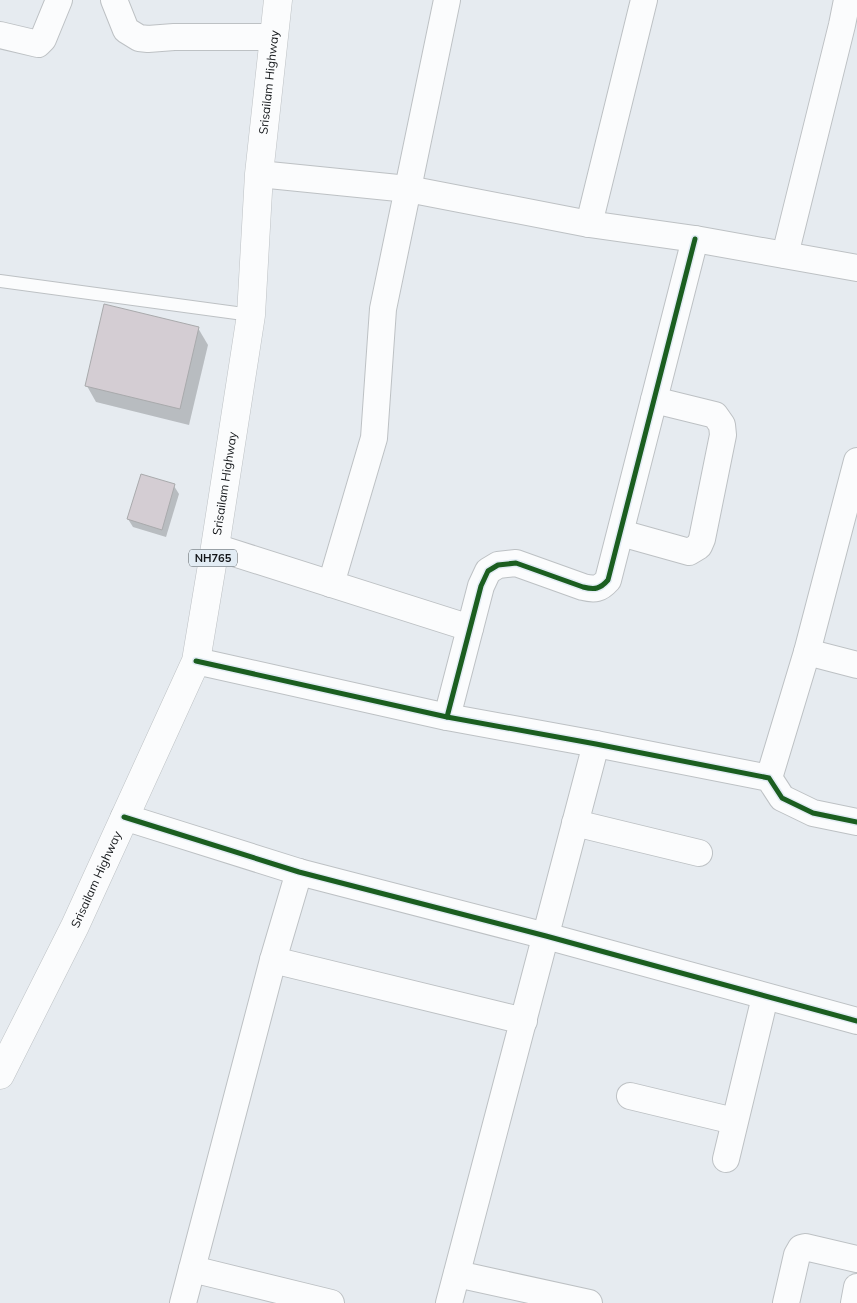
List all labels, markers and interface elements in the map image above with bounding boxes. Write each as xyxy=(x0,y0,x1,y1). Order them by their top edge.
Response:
street label: Srisailam Highway xyxy=(255,29,282,135)
street label: Srisailam Highway xyxy=(209,430,240,536)
road number: NH765 xyxy=(189,550,237,566)
street label: Srisailam Highway xyxy=(67,828,125,930)

